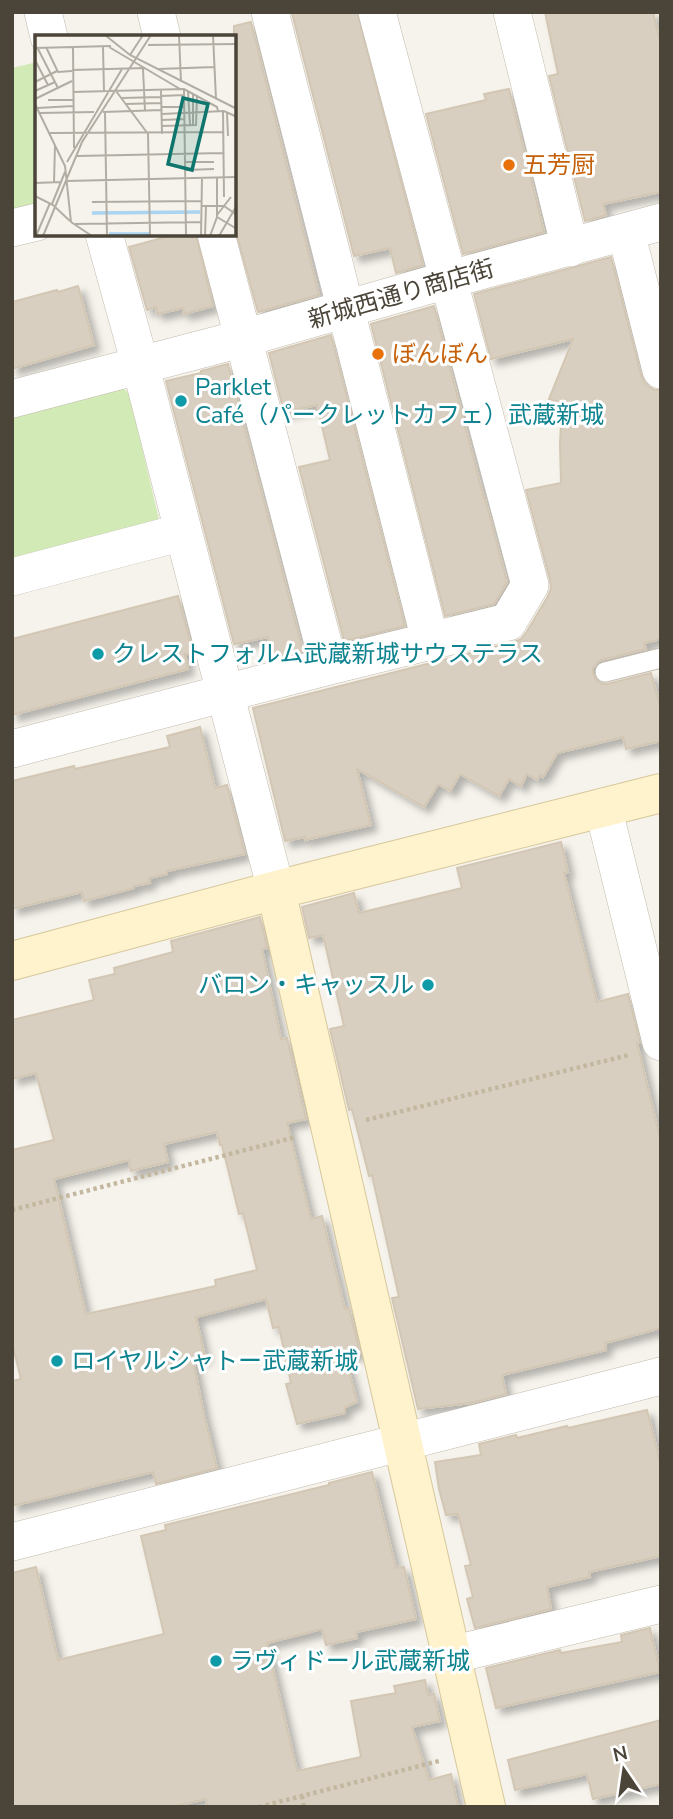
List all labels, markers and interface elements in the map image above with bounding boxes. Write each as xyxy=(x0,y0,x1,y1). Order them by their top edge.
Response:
inset map xyxy=(35,35,236,236)
place label: 五芳厨 xyxy=(523,149,595,181)
marker: 五芳厨 xyxy=(501,157,517,173)
street label: 新城西通り商店街 xyxy=(304,252,498,336)
place label: ぼんぼん xyxy=(392,338,488,370)
marker: ぼんぼん xyxy=(370,346,386,362)
place label: Parklet Café（パークレットカフェ）武蔵新城 xyxy=(195,371,604,431)
marker: Parklet Café（パークレットカフェ）武蔵新城 xyxy=(173,393,189,409)
place label: クレストフォルム武蔵新城サウステラス xyxy=(112,638,543,670)
marker: クレストフォルム武蔵新城サウステラス xyxy=(90,646,106,662)
place label: バロン・キャッスル xyxy=(198,969,414,1001)
marker: バロン・キャッスル xyxy=(420,977,436,993)
place label: ロイヤルシャトー武蔵新城 xyxy=(71,1345,358,1377)
marker: ロイヤルシャトー武蔵新城 xyxy=(49,1353,65,1369)
place label: ラヴィドール武蔵新城 xyxy=(230,1645,470,1677)
marker: ラヴィドール武蔵新城 xyxy=(208,1653,224,1669)
north arrow xyxy=(589,1735,659,1805)
text: N xyxy=(611,1740,630,1769)

